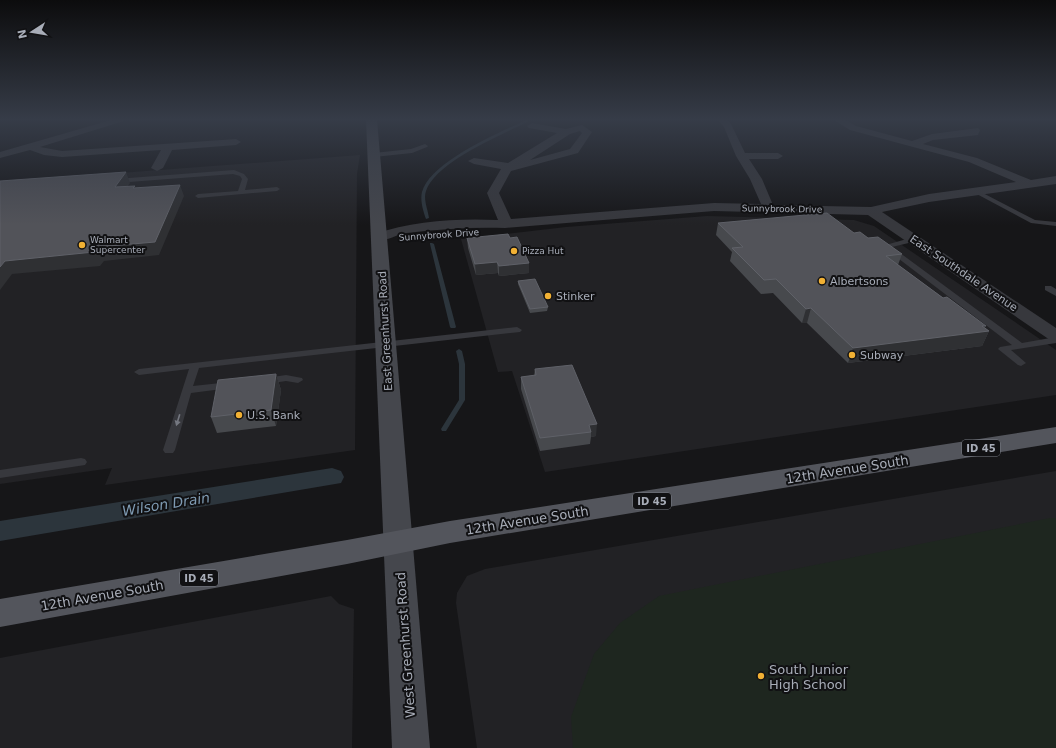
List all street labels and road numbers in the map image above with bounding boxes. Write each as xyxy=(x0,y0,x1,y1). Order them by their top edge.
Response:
street label: Sunnybrook Drive xyxy=(742,203,823,215)
street label: Sunnybrook Drive xyxy=(399,227,480,243)
street label: East Southdale Avenue xyxy=(907,232,1020,314)
street label: East Greenhurst Road xyxy=(376,271,395,391)
road number: ID 45 xyxy=(962,440,1000,456)
street label: 12th Avenue South xyxy=(785,452,910,487)
road number: ID 45 xyxy=(633,493,671,509)
street label: 12th Avenue South xyxy=(465,503,590,538)
road number: ID 45 xyxy=(180,570,218,586)
street label: West Greenhurst Road xyxy=(393,572,418,718)
street label: 12th Avenue South xyxy=(40,577,165,614)

